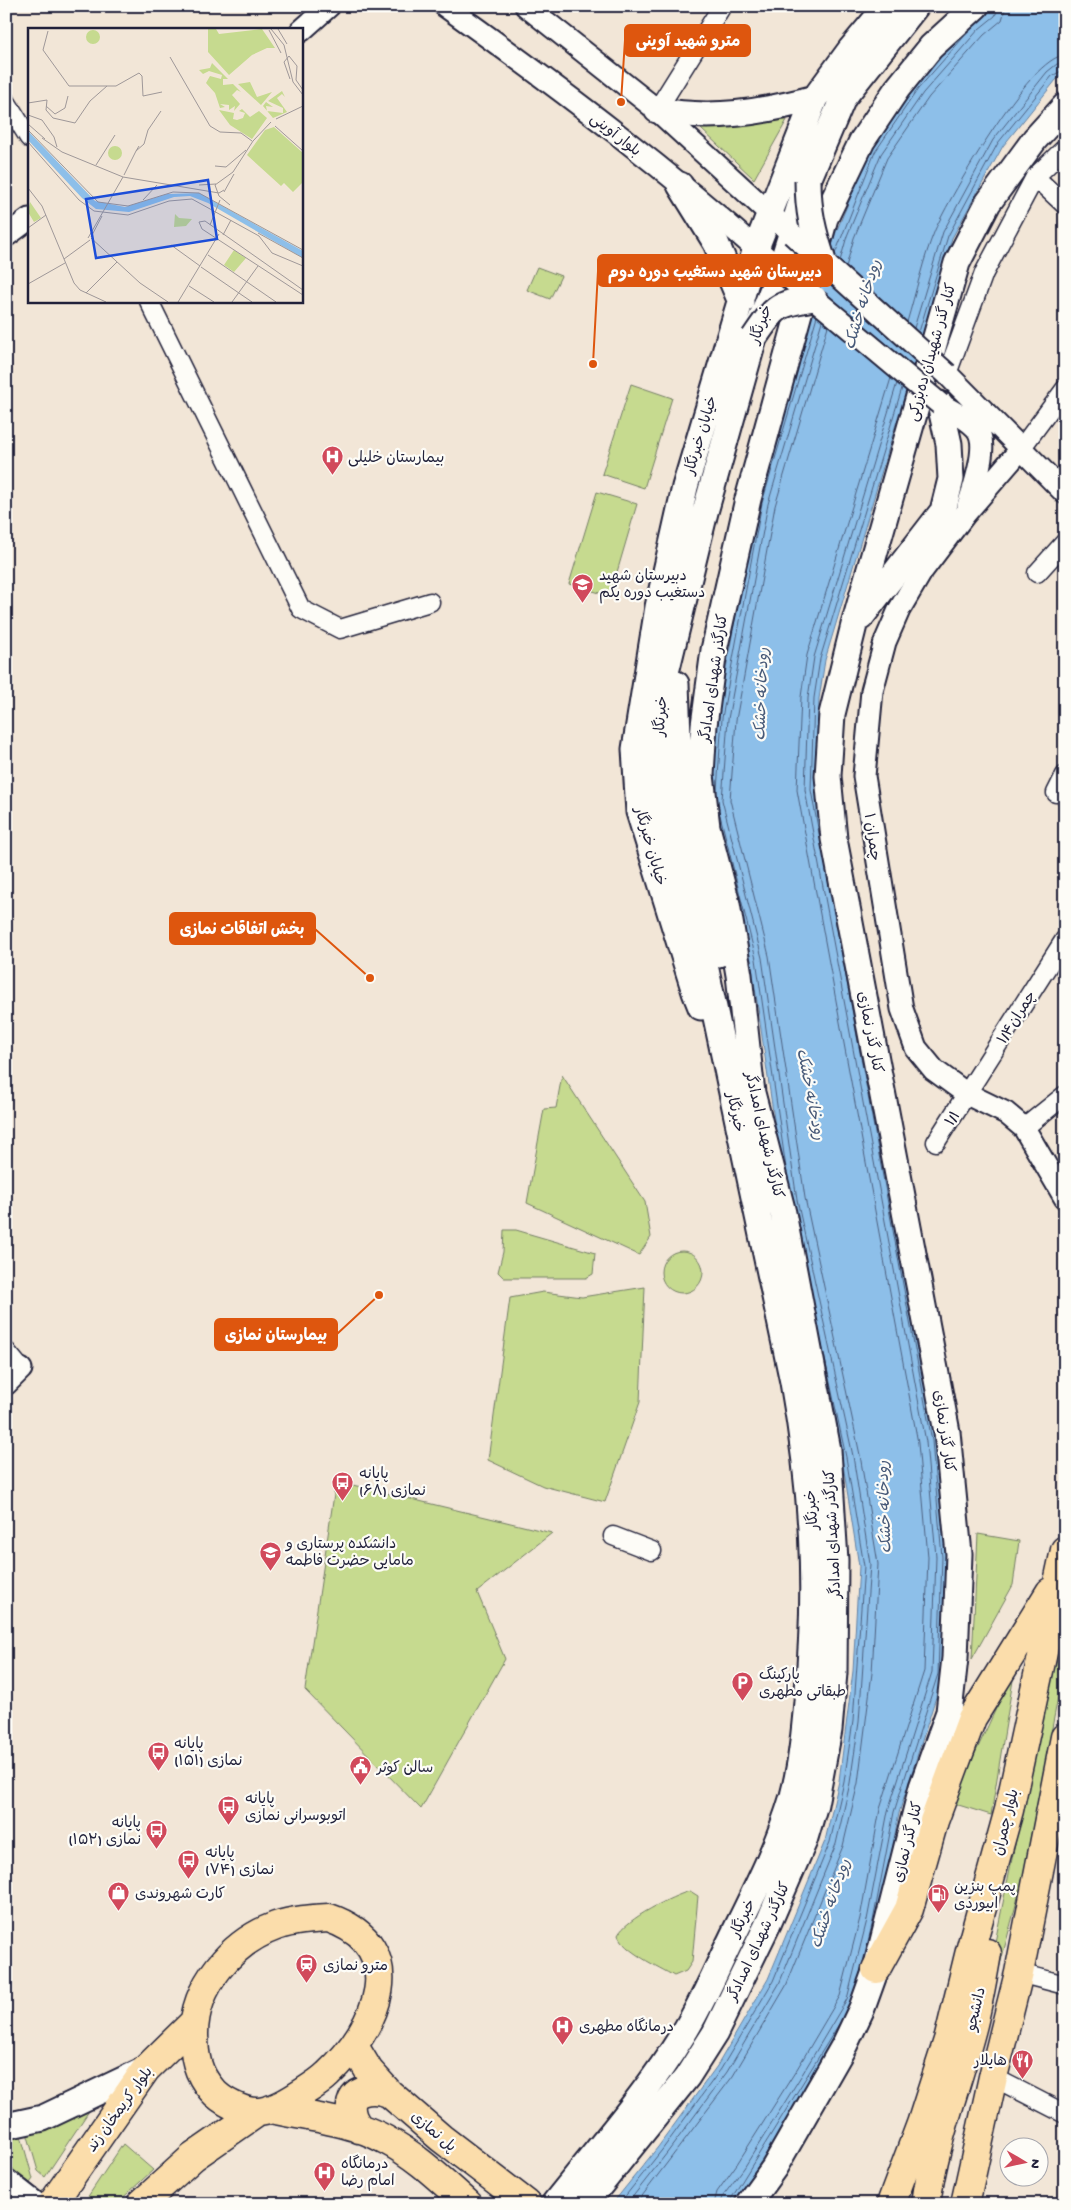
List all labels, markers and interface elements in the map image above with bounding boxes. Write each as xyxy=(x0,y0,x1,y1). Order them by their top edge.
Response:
callout: مترو شهید آوینی xyxy=(625,25,750,56)
inset map xyxy=(28,28,302,302)
text: مترو شهید آوینی xyxy=(636,32,740,53)
street label: بلوار آوینی xyxy=(586,109,644,161)
callout: دبیرستان شهید دستغیب دوره دوم xyxy=(598,255,832,286)
water label: رودخانه خشک xyxy=(841,258,887,352)
text: دبیرستان شهید دستغیب دوره دوم xyxy=(608,264,822,284)
street label: کنار گذر شهیدان ده‌بزرکی xyxy=(903,281,961,424)
street label: خبرنگار xyxy=(744,302,777,348)
street label: خیابان خبرنگار xyxy=(679,394,722,478)
hospital icon: بیمارستان خلیلی xyxy=(320,445,344,476)
place label: بیمارستان خلیلی xyxy=(348,450,444,468)
place label: دبیرستان شهید دستغیب دوره یکم xyxy=(599,568,705,604)
school or university icon: دبیرستان شهید دستغیب دوره یکم xyxy=(571,572,595,603)
street label: کنارگذر شهدای امدادگر xyxy=(695,613,733,745)
water label: رودخانه خشک xyxy=(751,647,775,741)
street label: خبرنگار xyxy=(650,695,672,738)
street label: خیابان خبرنگار xyxy=(629,804,671,888)
street label: چمران ۱ xyxy=(859,812,883,862)
callout: بخش اتفاقات نمازی xyxy=(170,913,315,944)
text: بخش اتفاقات نمازی xyxy=(180,920,304,941)
street label: چمران۱/۴ xyxy=(994,988,1041,1048)
street label: کنار گذر نمازی xyxy=(852,990,888,1075)
water label: رودخانه خشک xyxy=(790,1047,828,1142)
street label: کنارگذر شهدای امدادگر xyxy=(739,1068,788,1200)
street label: خبرنگار xyxy=(721,1089,749,1134)
street label: ۱/۱ xyxy=(942,1108,965,1130)
callout: بیمارستان نمازی xyxy=(215,1319,337,1350)
text: بیمارستان نمازی xyxy=(225,1327,327,1347)
street label: کنار گذر نمازی xyxy=(928,1389,960,1474)
water label: رودخانه خشک xyxy=(874,1460,898,1554)
place label: پایانه نمازی (۶۸) xyxy=(359,1466,426,1501)
street label: کنارگذر شهدای امدادگر xyxy=(820,1469,846,1601)
bus stop icon: پایانه نمازی (۶۸) xyxy=(331,1470,355,1501)
street label: خبرنگار xyxy=(800,1489,824,1532)
place label: دانشکده پرستاری و مامایی حضرت فاطمه xyxy=(285,1536,414,1571)
school or university icon: دانشکده پرستاری و مامایی حضرت فاطمه xyxy=(258,1540,282,1571)
place label: پارکینگ طبقاتی مطهری xyxy=(759,1665,846,1702)
parking icon: پارکینگ طبقاتی مطهری xyxy=(731,1671,755,1702)
place label: پایانه نمازی (۱۵۱) xyxy=(174,1736,242,1771)
bus stop icon: پایانه نمازی (۱۵۱) xyxy=(146,1740,170,1771)
public building icon: سالن کوثر xyxy=(349,1755,373,1786)
place label: سالن کوثر xyxy=(375,1760,433,1778)
street label: بلوار چمران xyxy=(990,1787,1024,1858)
place label: پایانه اتوبوسرانی نمازی xyxy=(245,1791,346,1826)
bus stop icon: پایانه اتوبوسرانی نمازی xyxy=(217,1795,241,1826)
street label: کنار گذر نمازی xyxy=(888,1800,928,1885)
place label: پایانه نمازی (۱۵۲) xyxy=(68,1815,141,1850)
bus stop icon: پایانه نمازی (۱۵۲) xyxy=(145,1819,169,1850)
place label: پایانه نمازی (۷۴) xyxy=(205,1845,274,1880)
bus stop icon: پایانه نمازی (۷۴) xyxy=(177,1849,201,1880)
water label: رودخانه خشک xyxy=(807,1857,856,1951)
street label: کنارگذر شهدای امدادگر xyxy=(722,1879,795,2006)
place label: پمپ بنزین ابیوردی xyxy=(954,1879,1016,1914)
shop icon: کارت شهروندی xyxy=(107,1881,131,1912)
fuel station icon: پمپ بنزین ابیوردی xyxy=(926,1883,950,1914)
place label: کارت شهروندی xyxy=(135,1886,225,1904)
street label: خبرنگار xyxy=(725,1896,761,1942)
station icon: مترو نمازی xyxy=(295,1953,319,1984)
place label: مترو نمازی xyxy=(323,1958,388,1976)
street label: دانشجو xyxy=(963,1986,991,2034)
hospital icon: درمانگاه مطهری xyxy=(551,2014,575,2045)
place label: درمانگاه مطهری xyxy=(579,2017,674,2037)
restaurant icon: هایلار xyxy=(1011,2048,1035,2079)
place label: هایلار xyxy=(973,2053,1007,2071)
street label: بلوار کریمخان زند xyxy=(84,2064,158,2156)
street label: پل نمازی xyxy=(406,2108,459,2157)
north arrow xyxy=(998,2138,1048,2188)
place label: درمانگاه امام رضا xyxy=(341,2154,395,2191)
text: N xyxy=(1025,2158,1043,2169)
hospital icon: درمانگاه امام رضا xyxy=(313,2160,337,2191)

